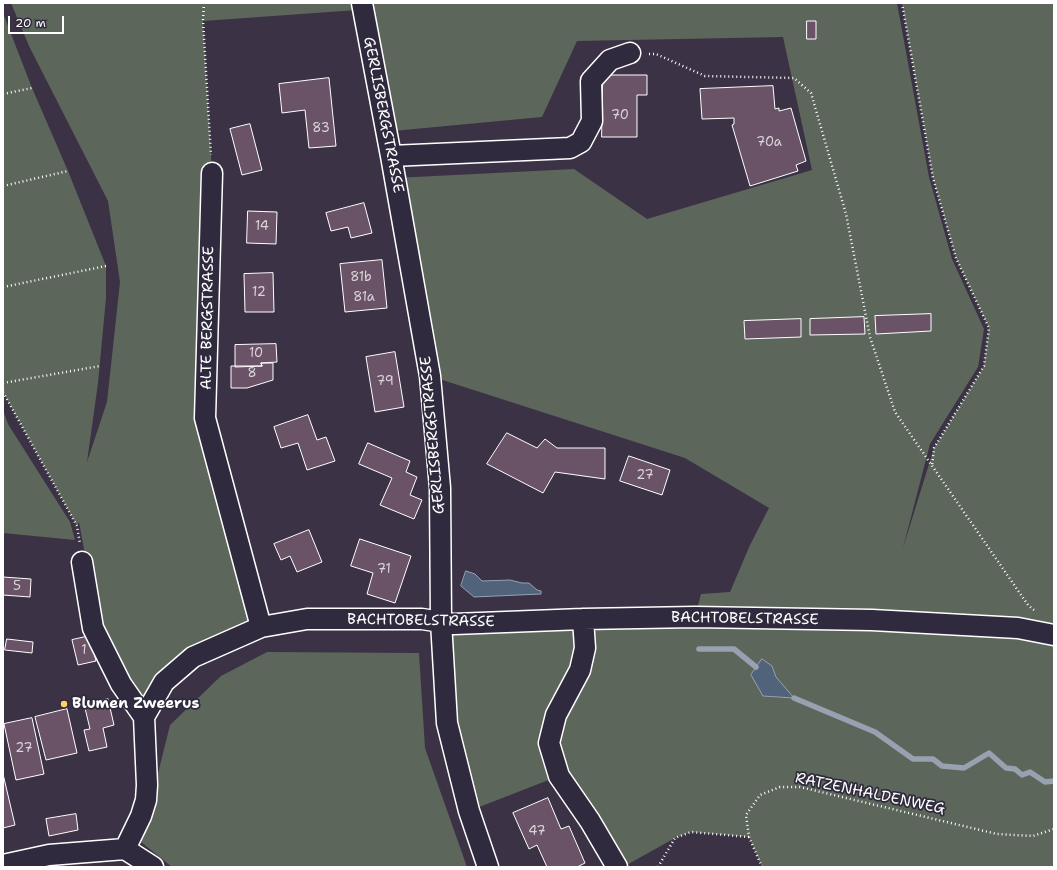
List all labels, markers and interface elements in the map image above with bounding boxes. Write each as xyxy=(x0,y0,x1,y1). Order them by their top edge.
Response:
scale bar xyxy=(10,8,66,34)
text: 20 m xyxy=(15,15,46,31)
street label: GERLISBERGSTRASSE xyxy=(359,35,407,195)
house number: 70 xyxy=(611,108,629,124)
house number: 83 xyxy=(312,121,330,137)
house number: 70a xyxy=(756,135,782,151)
house number: 14 xyxy=(255,219,269,235)
street label: ALTE BERGSTRASSE xyxy=(198,246,218,390)
house number: 81b xyxy=(350,270,372,286)
house number: 12 xyxy=(252,285,266,301)
house number: 81a xyxy=(353,290,375,306)
house number: 10 xyxy=(249,346,263,362)
street label: GERLISBERGSTRASSE xyxy=(417,355,449,515)
house number: 8 xyxy=(247,366,257,382)
house number: 79 xyxy=(376,374,394,390)
house number: 27 xyxy=(636,468,654,484)
house number: 71 xyxy=(377,562,391,578)
house number: 5 xyxy=(13,579,21,595)
street label: BACHTOBELSTRASSE xyxy=(671,609,819,629)
street label: BACHTOBELSTRASSE xyxy=(347,611,495,631)
house number: 1 xyxy=(81,643,87,659)
place label: Blumen Zweerus xyxy=(72,695,199,713)
marker: Blumen Zweerus xyxy=(59,699,69,709)
house number: 27 xyxy=(15,741,33,757)
street label: RATZENHALDENWEG xyxy=(793,769,947,819)
house number: 47 xyxy=(528,824,546,840)

